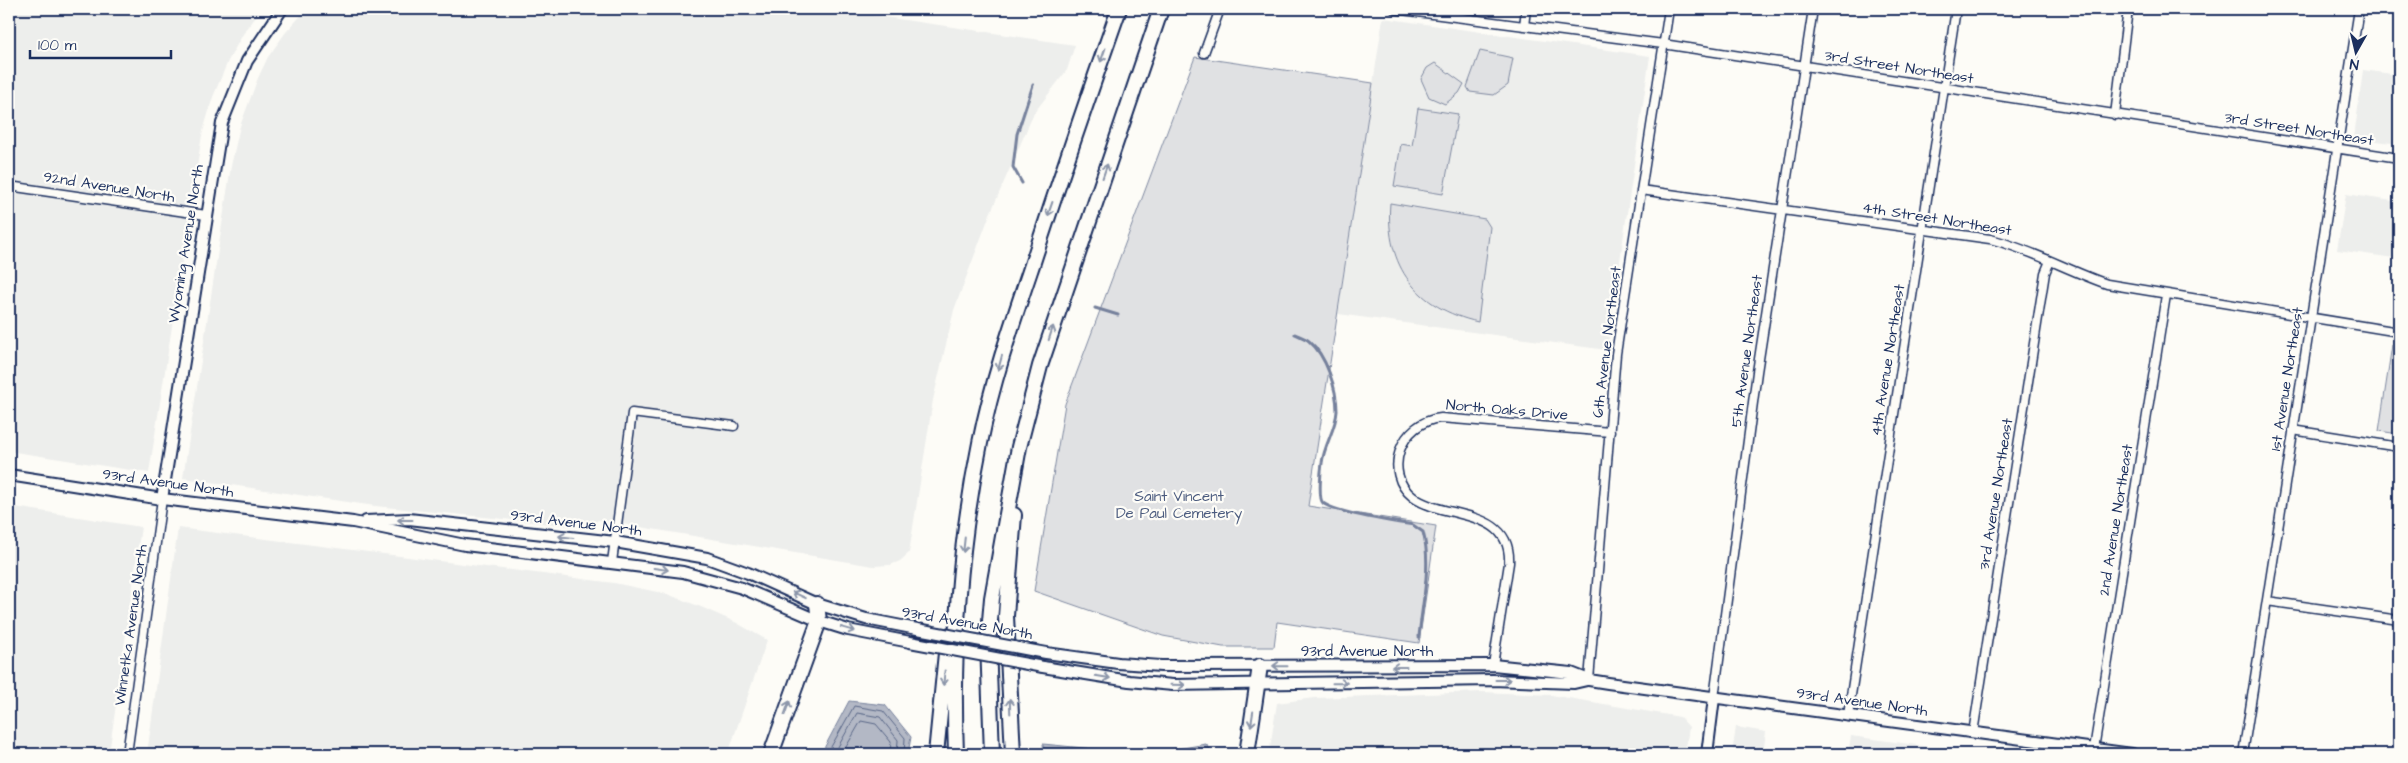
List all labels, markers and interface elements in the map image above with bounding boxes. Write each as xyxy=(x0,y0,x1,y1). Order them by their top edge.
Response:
scale bar xyxy=(30,28,171,60)
north arrow xyxy=(2330,28,2380,78)
text: 100 m xyxy=(38,35,77,56)
street label: 3rd Street Northeast xyxy=(1823,45,1975,89)
one-way arrow xyxy=(1098,47,1107,62)
text: N xyxy=(2348,53,2360,74)
street label: 3rd Street Northeast xyxy=(2223,107,2375,151)
street label: Wyoming Avenue North xyxy=(163,163,210,325)
one-way arrow xyxy=(1101,164,1110,179)
street label: 92nd Avenue North xyxy=(42,166,177,208)
street label: 4th Street Northeast xyxy=(1861,197,2013,241)
one-way arrow xyxy=(1045,200,1054,216)
street label: 6th Avenue Northeast xyxy=(1587,265,1627,419)
street label: 5th Avenue Northeast xyxy=(1726,273,1768,429)
street label: 4th Avenue Northeast xyxy=(1866,283,1910,437)
street label: 1st Avenue Northeast xyxy=(2265,306,2309,452)
one-way arrow xyxy=(1046,325,1056,341)
one-way arrow xyxy=(995,355,1004,371)
street label: North Oaks Drive xyxy=(1445,394,1569,426)
street label: 3rd Avenue Northeast xyxy=(1974,417,2018,571)
street label: 2nd Avenue Northeast xyxy=(2094,443,2138,597)
street label: 93rd Avenue North xyxy=(101,463,236,503)
park label: Saint Vincent De Paul Cemetery xyxy=(1116,486,1242,525)
street label: 93rd Avenue North xyxy=(509,505,644,542)
one-way arrow xyxy=(397,515,413,524)
one-way arrow xyxy=(559,532,575,542)
one-way arrow xyxy=(959,537,969,553)
street label: Winnetka Avenue North xyxy=(109,542,153,707)
one-way arrow xyxy=(652,564,668,574)
one-way arrow xyxy=(792,590,807,600)
street label: 93rd Avenue North xyxy=(900,601,1035,645)
one-way arrow xyxy=(839,625,855,635)
street label: 93rd Avenue North xyxy=(1301,641,1434,662)
one-way arrow xyxy=(1272,662,1288,671)
one-way arrow xyxy=(1391,662,1408,672)
one-way arrow xyxy=(939,669,948,685)
one-way arrow xyxy=(1095,673,1111,683)
one-way arrow xyxy=(1494,675,1511,685)
one-way arrow xyxy=(1332,678,1348,688)
one-way arrow xyxy=(1170,680,1186,690)
street label: 93rd Avenue North xyxy=(1795,682,1930,722)
one-way arrow xyxy=(1005,698,1015,714)
one-way arrow xyxy=(783,701,792,716)
one-way arrow xyxy=(1247,711,1257,727)

